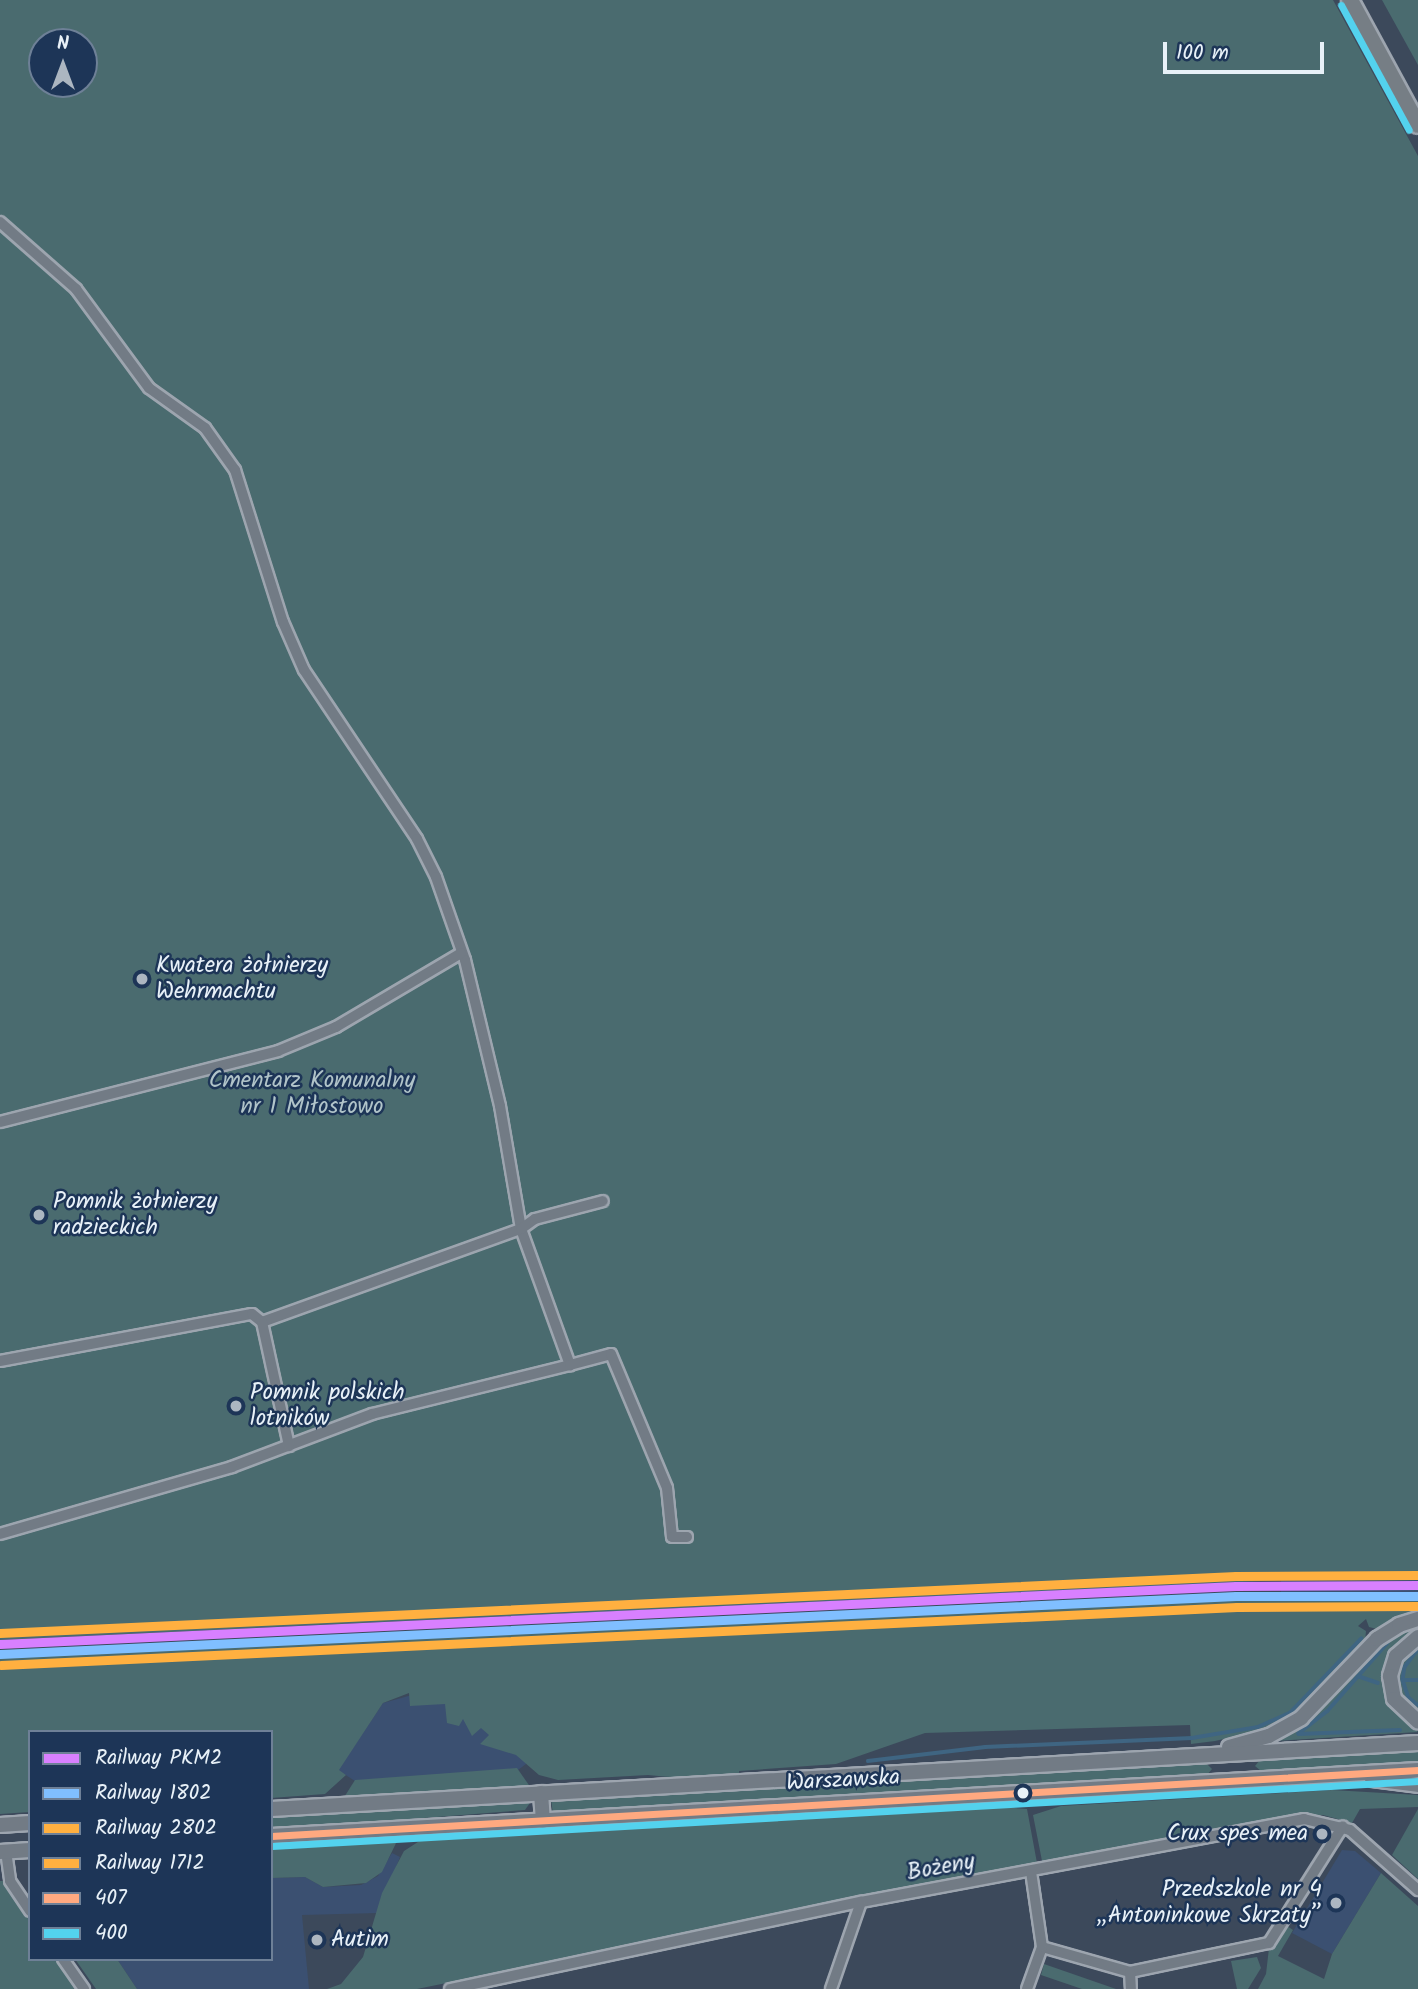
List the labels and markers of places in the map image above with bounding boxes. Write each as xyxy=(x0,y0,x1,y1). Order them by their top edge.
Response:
place label: Kwatera żołnierzy Wehrmachtu xyxy=(156,952,328,1006)
marker: Kwatera żołnierzy Wehrmachtu xyxy=(134,971,150,987)
place label: Pomnik żołnierzy radzieckich xyxy=(53,1188,217,1242)
marker: Pomnik żołnierzy radzieckich xyxy=(31,1207,47,1223)
place label: Pomnik polskich lotników xyxy=(250,1379,405,1433)
marker: Pomnik polskich lotników xyxy=(228,1398,244,1414)
unlabelled marker xyxy=(1016,1786,1030,1800)
place label: Crux spes mea xyxy=(1167,1820,1308,1848)
marker: Crux spes mea xyxy=(1314,1826,1330,1842)
place label: Przedszkole nr 4 „Antoninkowe Skrzaty” xyxy=(1097,1876,1322,1930)
marker: Przedszkole nr 4 „Antoninkowe Skrzaty” xyxy=(1328,1895,1344,1911)
place label: Autim xyxy=(331,1926,389,1954)
marker: Autim xyxy=(309,1932,325,1948)

